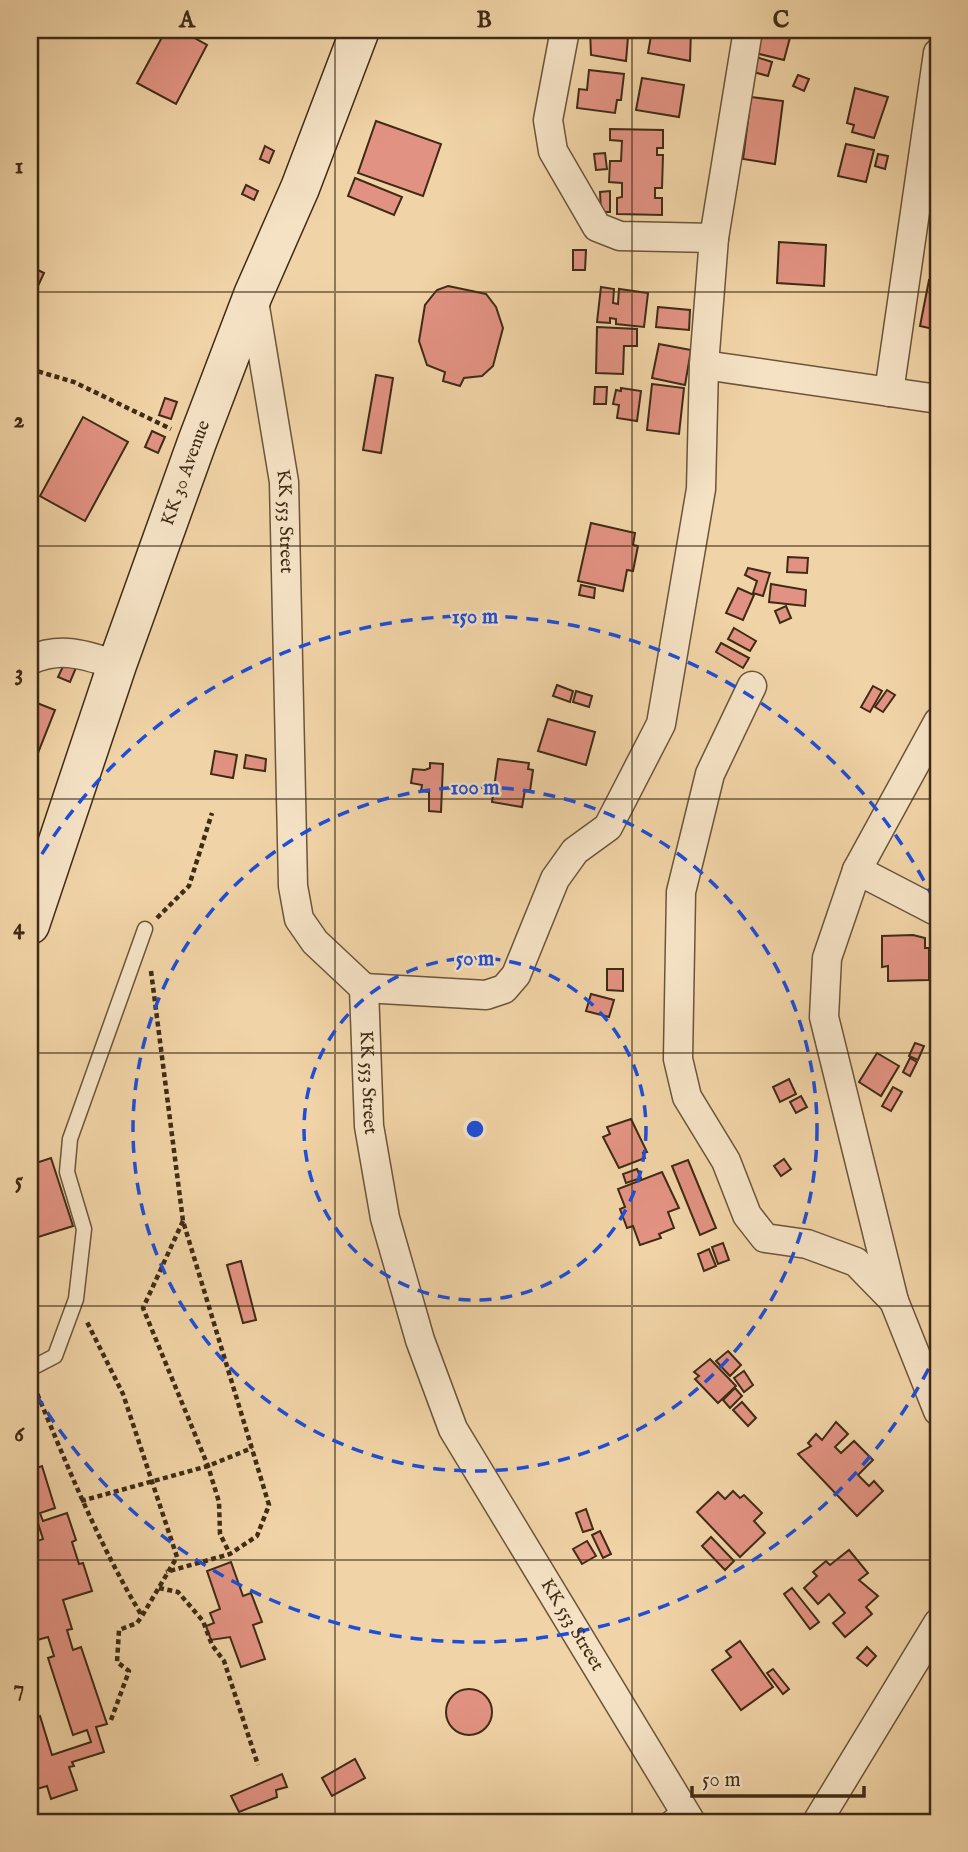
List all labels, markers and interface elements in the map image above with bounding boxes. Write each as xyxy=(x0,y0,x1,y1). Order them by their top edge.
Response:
text: A xyxy=(178,6,196,35)
text: B xyxy=(476,6,492,35)
text: C xyxy=(773,6,790,35)
text: 1 xyxy=(15,152,23,181)
text: 2 xyxy=(14,406,25,435)
street label: KK 30 Avenue xyxy=(156,417,216,529)
street label: KK 553 Street xyxy=(270,468,298,574)
text: 150 m xyxy=(452,604,499,631)
text: 3 xyxy=(15,659,23,688)
text: 100 m xyxy=(450,775,500,802)
text: 4 xyxy=(13,913,25,942)
text: 50 m xyxy=(456,946,495,973)
street label: KK 553 Street xyxy=(354,1030,382,1137)
centre of rings xyxy=(463,1117,487,1141)
text: 5 xyxy=(15,1167,24,1196)
text: 6 xyxy=(14,1420,25,1449)
street label: KK 553 Street xyxy=(535,1574,609,1676)
text: 7 xyxy=(14,1674,24,1703)
scale bar xyxy=(692,1754,863,1798)
text: 50 m xyxy=(702,1767,741,1794)

